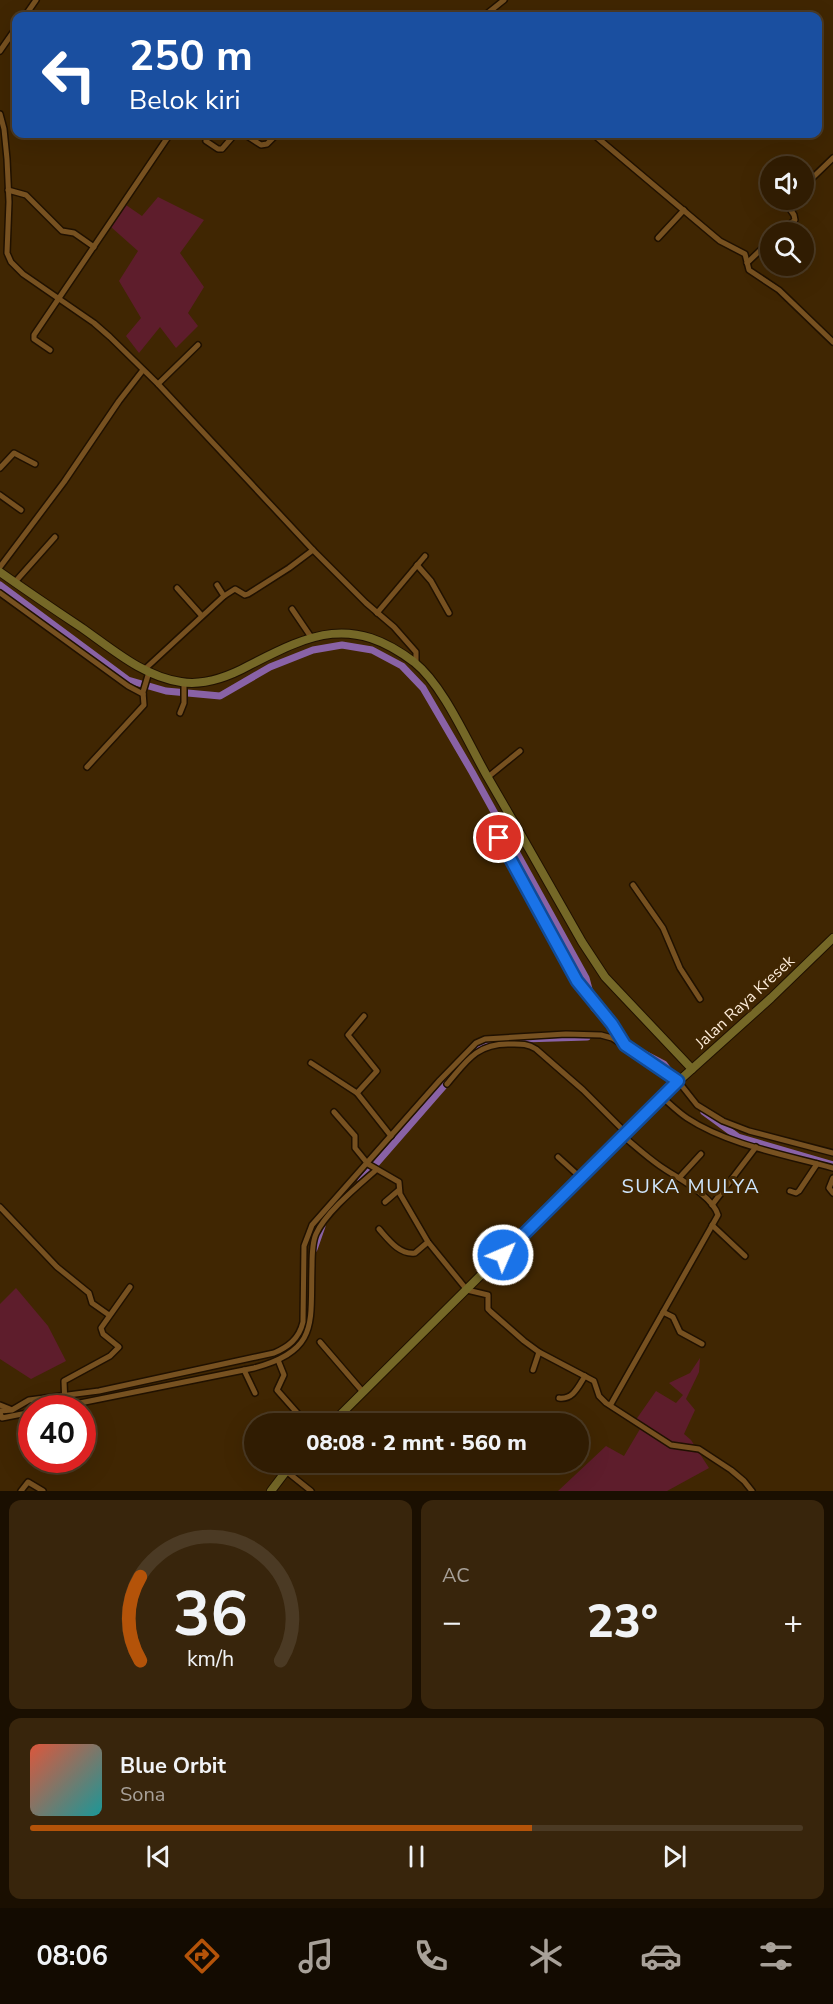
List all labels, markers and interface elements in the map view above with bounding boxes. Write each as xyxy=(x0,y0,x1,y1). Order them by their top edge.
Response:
text: 250 m xyxy=(129,28,253,85)
icon: left xyxy=(30,36,108,114)
text: Belok kiri xyxy=(129,82,241,119)
map controls xyxy=(760,156,814,276)
button: sound xyxy=(760,156,814,210)
button: search xyxy=(760,222,814,276)
pin xyxy=(473,812,524,863)
icon: arrive xyxy=(482,821,515,854)
street label: Jalan Raya Kresek xyxy=(690,950,800,1054)
district label: SUKA MULYA xyxy=(622,1173,760,1200)
position arrow xyxy=(471,1223,535,1287)
speed limit sign: 40 xyxy=(18,1395,96,1473)
text: 08:08 · 2 mnt · 560 m xyxy=(306,1428,527,1458)
text: AC xyxy=(442,1562,470,1589)
text: 36 xyxy=(173,1572,248,1657)
text: 23° xyxy=(587,1592,658,1653)
text: − xyxy=(442,1600,462,1645)
text: + xyxy=(783,1600,803,1645)
text: km/h xyxy=(187,1645,234,1675)
text: Blue Orbit xyxy=(120,1751,226,1781)
text: Sona xyxy=(120,1781,165,1808)
icon: previous xyxy=(142,1840,175,1873)
icon: pause xyxy=(400,1840,433,1873)
icon: next xyxy=(658,1840,691,1873)
icon: directions xyxy=(181,1935,223,1977)
icon: music xyxy=(295,1935,337,1977)
icon: phone xyxy=(410,1935,452,1977)
icon: climate xyxy=(525,1935,567,1977)
icon: car xyxy=(640,1935,682,1977)
icon: filters xyxy=(755,1935,797,1977)
text: 08:06 xyxy=(36,1938,108,1975)

